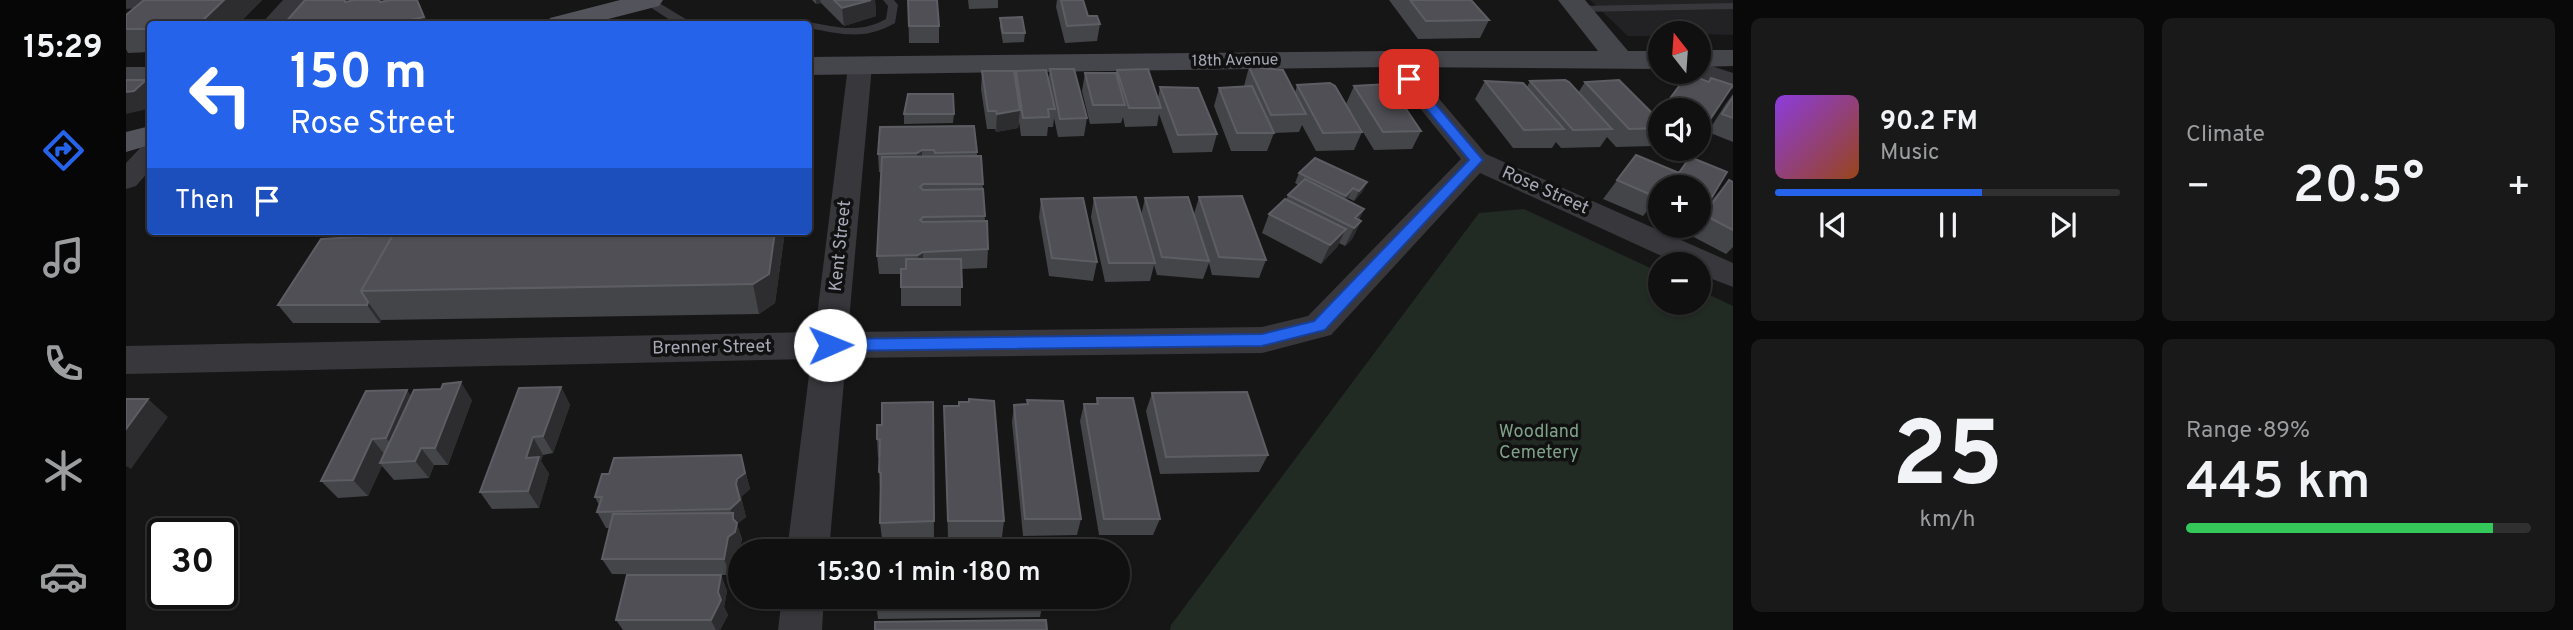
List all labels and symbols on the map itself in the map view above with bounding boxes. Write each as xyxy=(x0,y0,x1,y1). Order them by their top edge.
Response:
north arrow xyxy=(1648,21,1712,84)
pin xyxy=(1379,49,1439,109)
street label: 18th Avenue xyxy=(1191,50,1279,72)
street label: Rose Street xyxy=(1498,162,1592,220)
street label: Kent Street xyxy=(825,199,857,293)
position arrow xyxy=(793,308,867,382)
street label: Brenner Street xyxy=(652,335,772,361)
park label: Woodland Cemetery xyxy=(1499,421,1579,465)
speed limit sign: 30 xyxy=(147,518,238,609)

